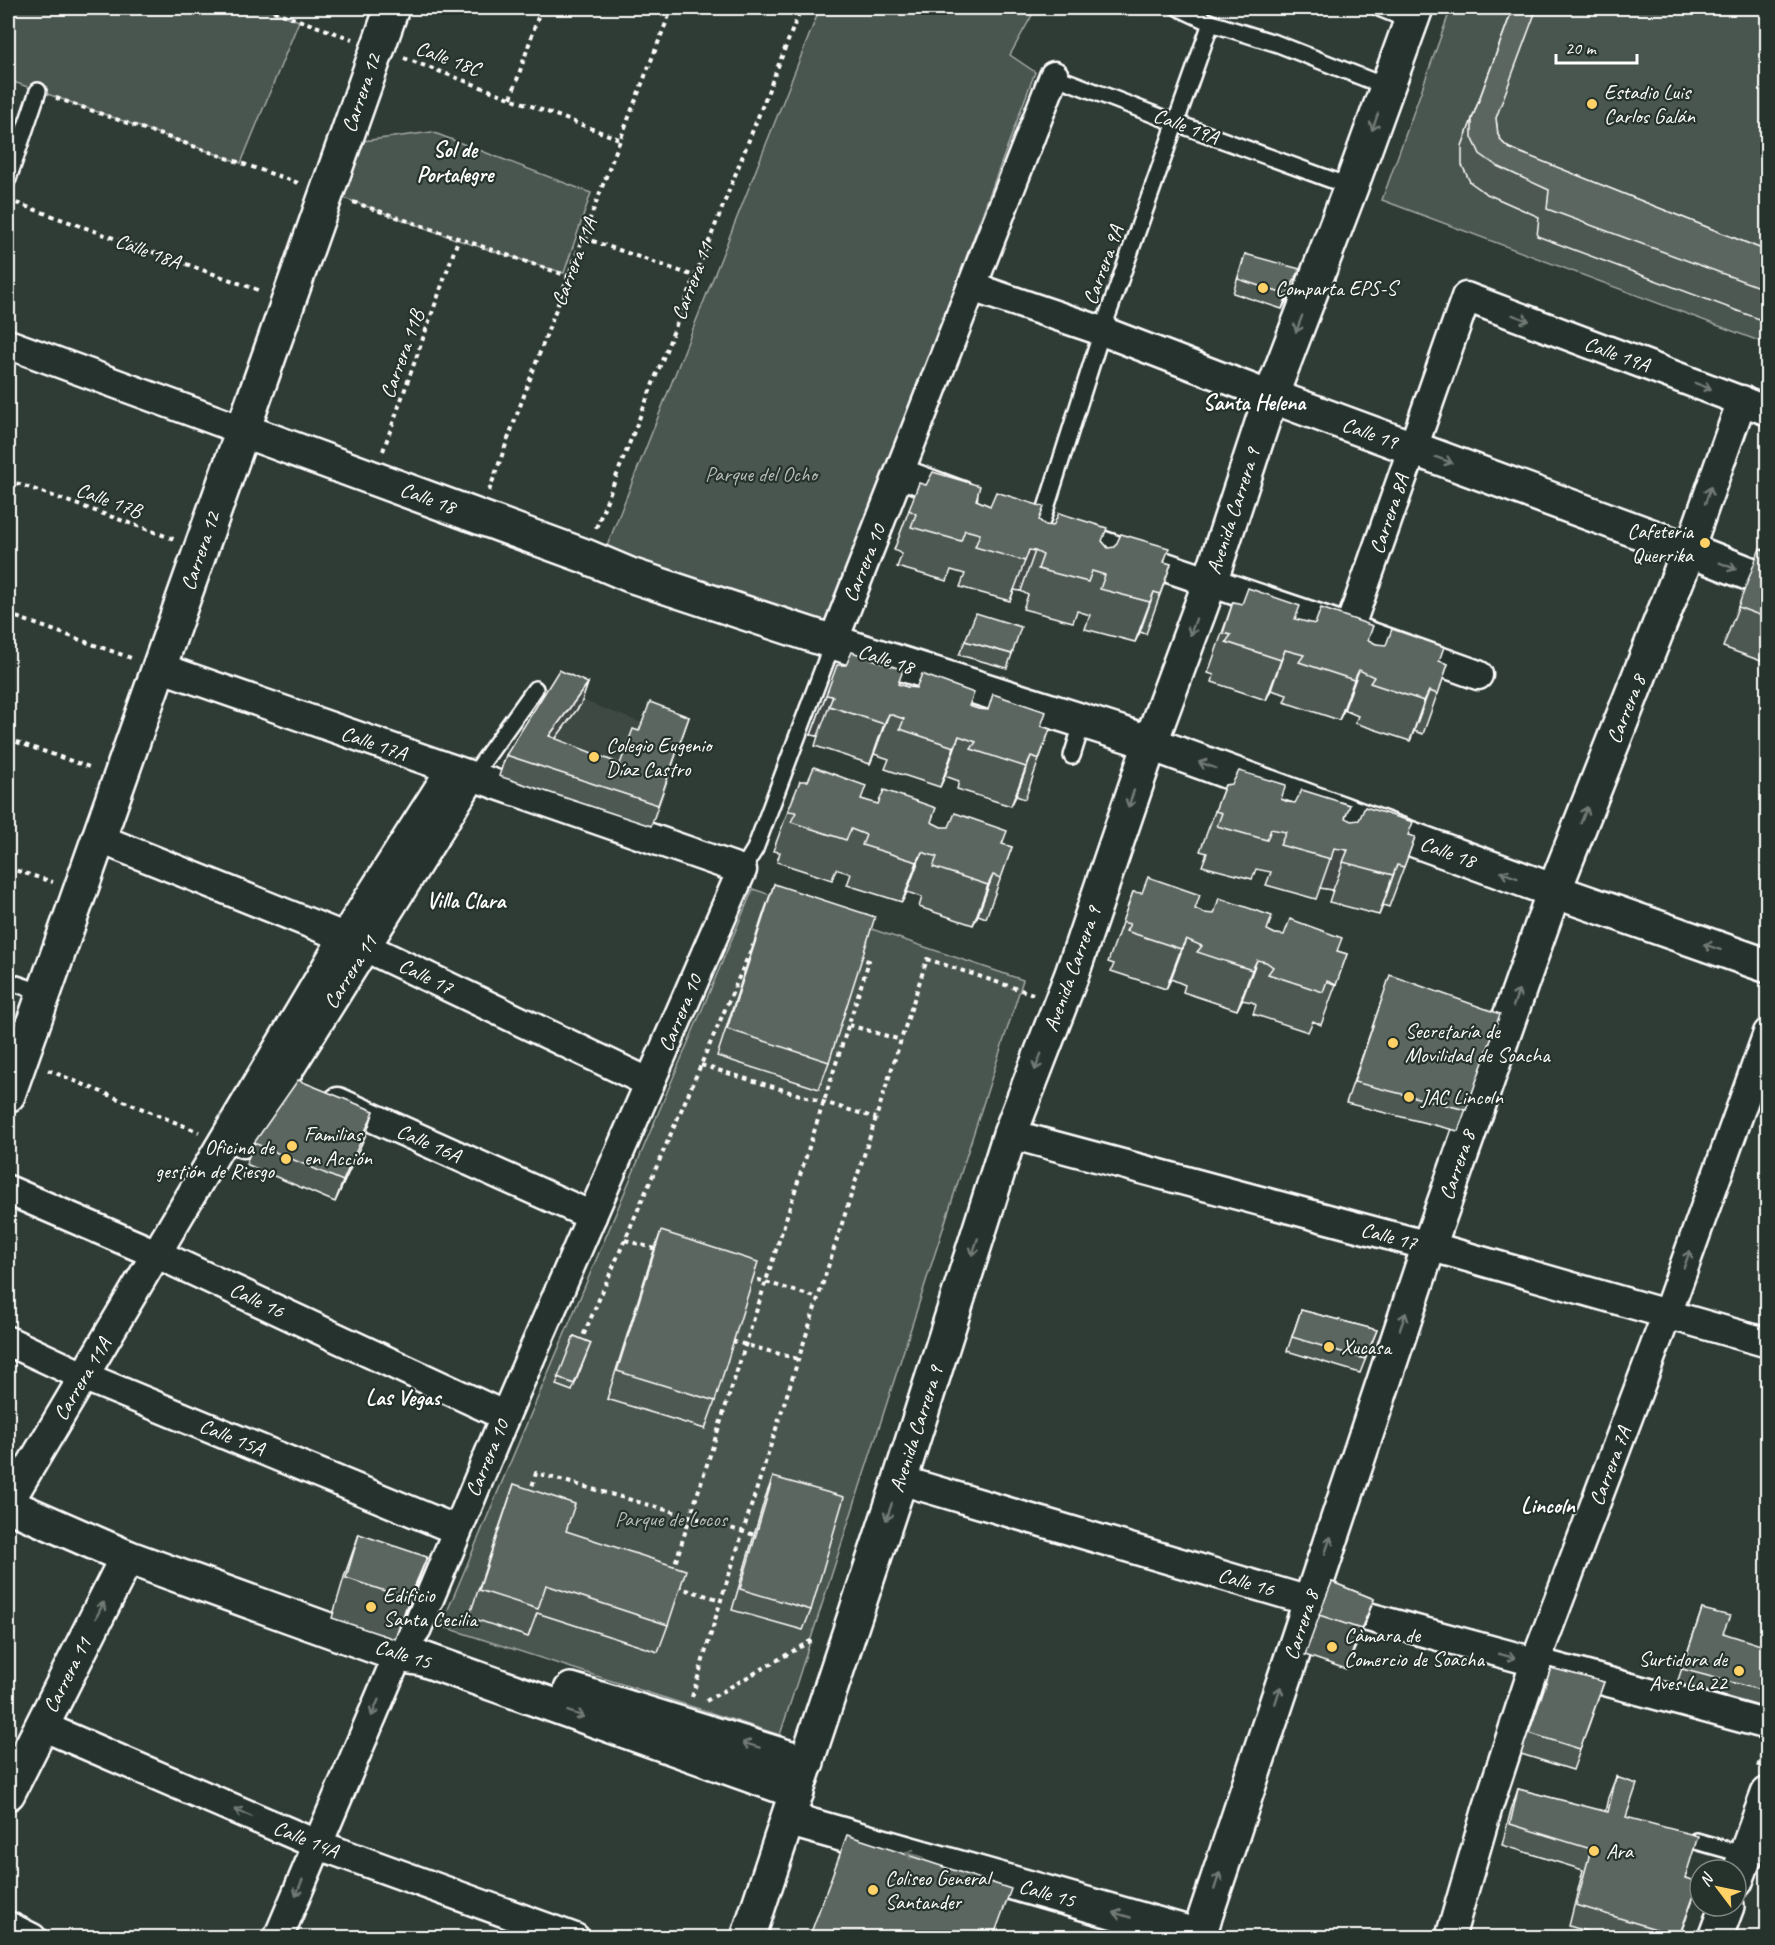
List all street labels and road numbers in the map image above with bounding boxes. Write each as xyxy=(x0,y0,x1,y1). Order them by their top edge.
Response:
street label: Calle 18C xyxy=(412,34,486,82)
street label: Carrera 12 xyxy=(335,49,387,136)
street label: Calle 19A xyxy=(1150,102,1224,151)
street label: Carrera 11A xyxy=(545,213,603,309)
street label: Carrera 9A xyxy=(1077,221,1130,308)
street label: Calle 18A xyxy=(112,227,186,275)
street label: Carrera 11 xyxy=(665,237,719,324)
street label: Carrera 11B xyxy=(374,304,431,402)
street label: Calle 19A xyxy=(1581,330,1655,378)
street label: Calle 19 xyxy=(1339,411,1403,455)
street label: Avenida Carrera 9 xyxy=(1200,443,1266,577)
street label: Carrera 8A xyxy=(1363,469,1415,557)
street label: Calle 17B xyxy=(73,476,147,525)
street label: Calle 18 xyxy=(397,476,462,521)
street label: Carrera 12 xyxy=(174,507,226,594)
street label: Carrera 10 xyxy=(837,519,892,606)
street label: Calle 18 xyxy=(855,638,920,681)
street label: Carrera 8 xyxy=(1601,669,1652,747)
street label: Calle 17A xyxy=(338,720,412,767)
street label: Calle 18 xyxy=(1417,830,1482,875)
street label: Avenida Carrera 9 xyxy=(1037,901,1107,1035)
street label: Carrera 11 xyxy=(317,929,383,1013)
street label: Calle 17 xyxy=(395,952,459,1001)
street label: Carrera 10 xyxy=(652,969,708,1055)
street label: Calle 16A xyxy=(393,1117,466,1169)
street label: Carrera 8 xyxy=(1433,1124,1482,1203)
street label: Calle 17 xyxy=(1358,1216,1421,1256)
street label: Calle 16 xyxy=(226,1276,289,1324)
street label: Carrera 11A xyxy=(47,1332,118,1425)
street label: Avenida Carrera 9 xyxy=(883,1361,949,1495)
street label: Calle 15A xyxy=(196,1412,270,1462)
street label: Carrera 10 xyxy=(459,1414,515,1500)
street label: Carrera 7A xyxy=(1583,1422,1637,1509)
street label: Calle 16 xyxy=(1215,1562,1278,1603)
street label: Carrera 8 xyxy=(1278,1584,1325,1663)
street label: Carrera 11 xyxy=(37,1632,98,1717)
street label: Calle 15 xyxy=(372,1633,436,1675)
street label: Calle 14A xyxy=(270,1814,344,1864)
street label: Calle 15 xyxy=(1016,1873,1079,1914)

